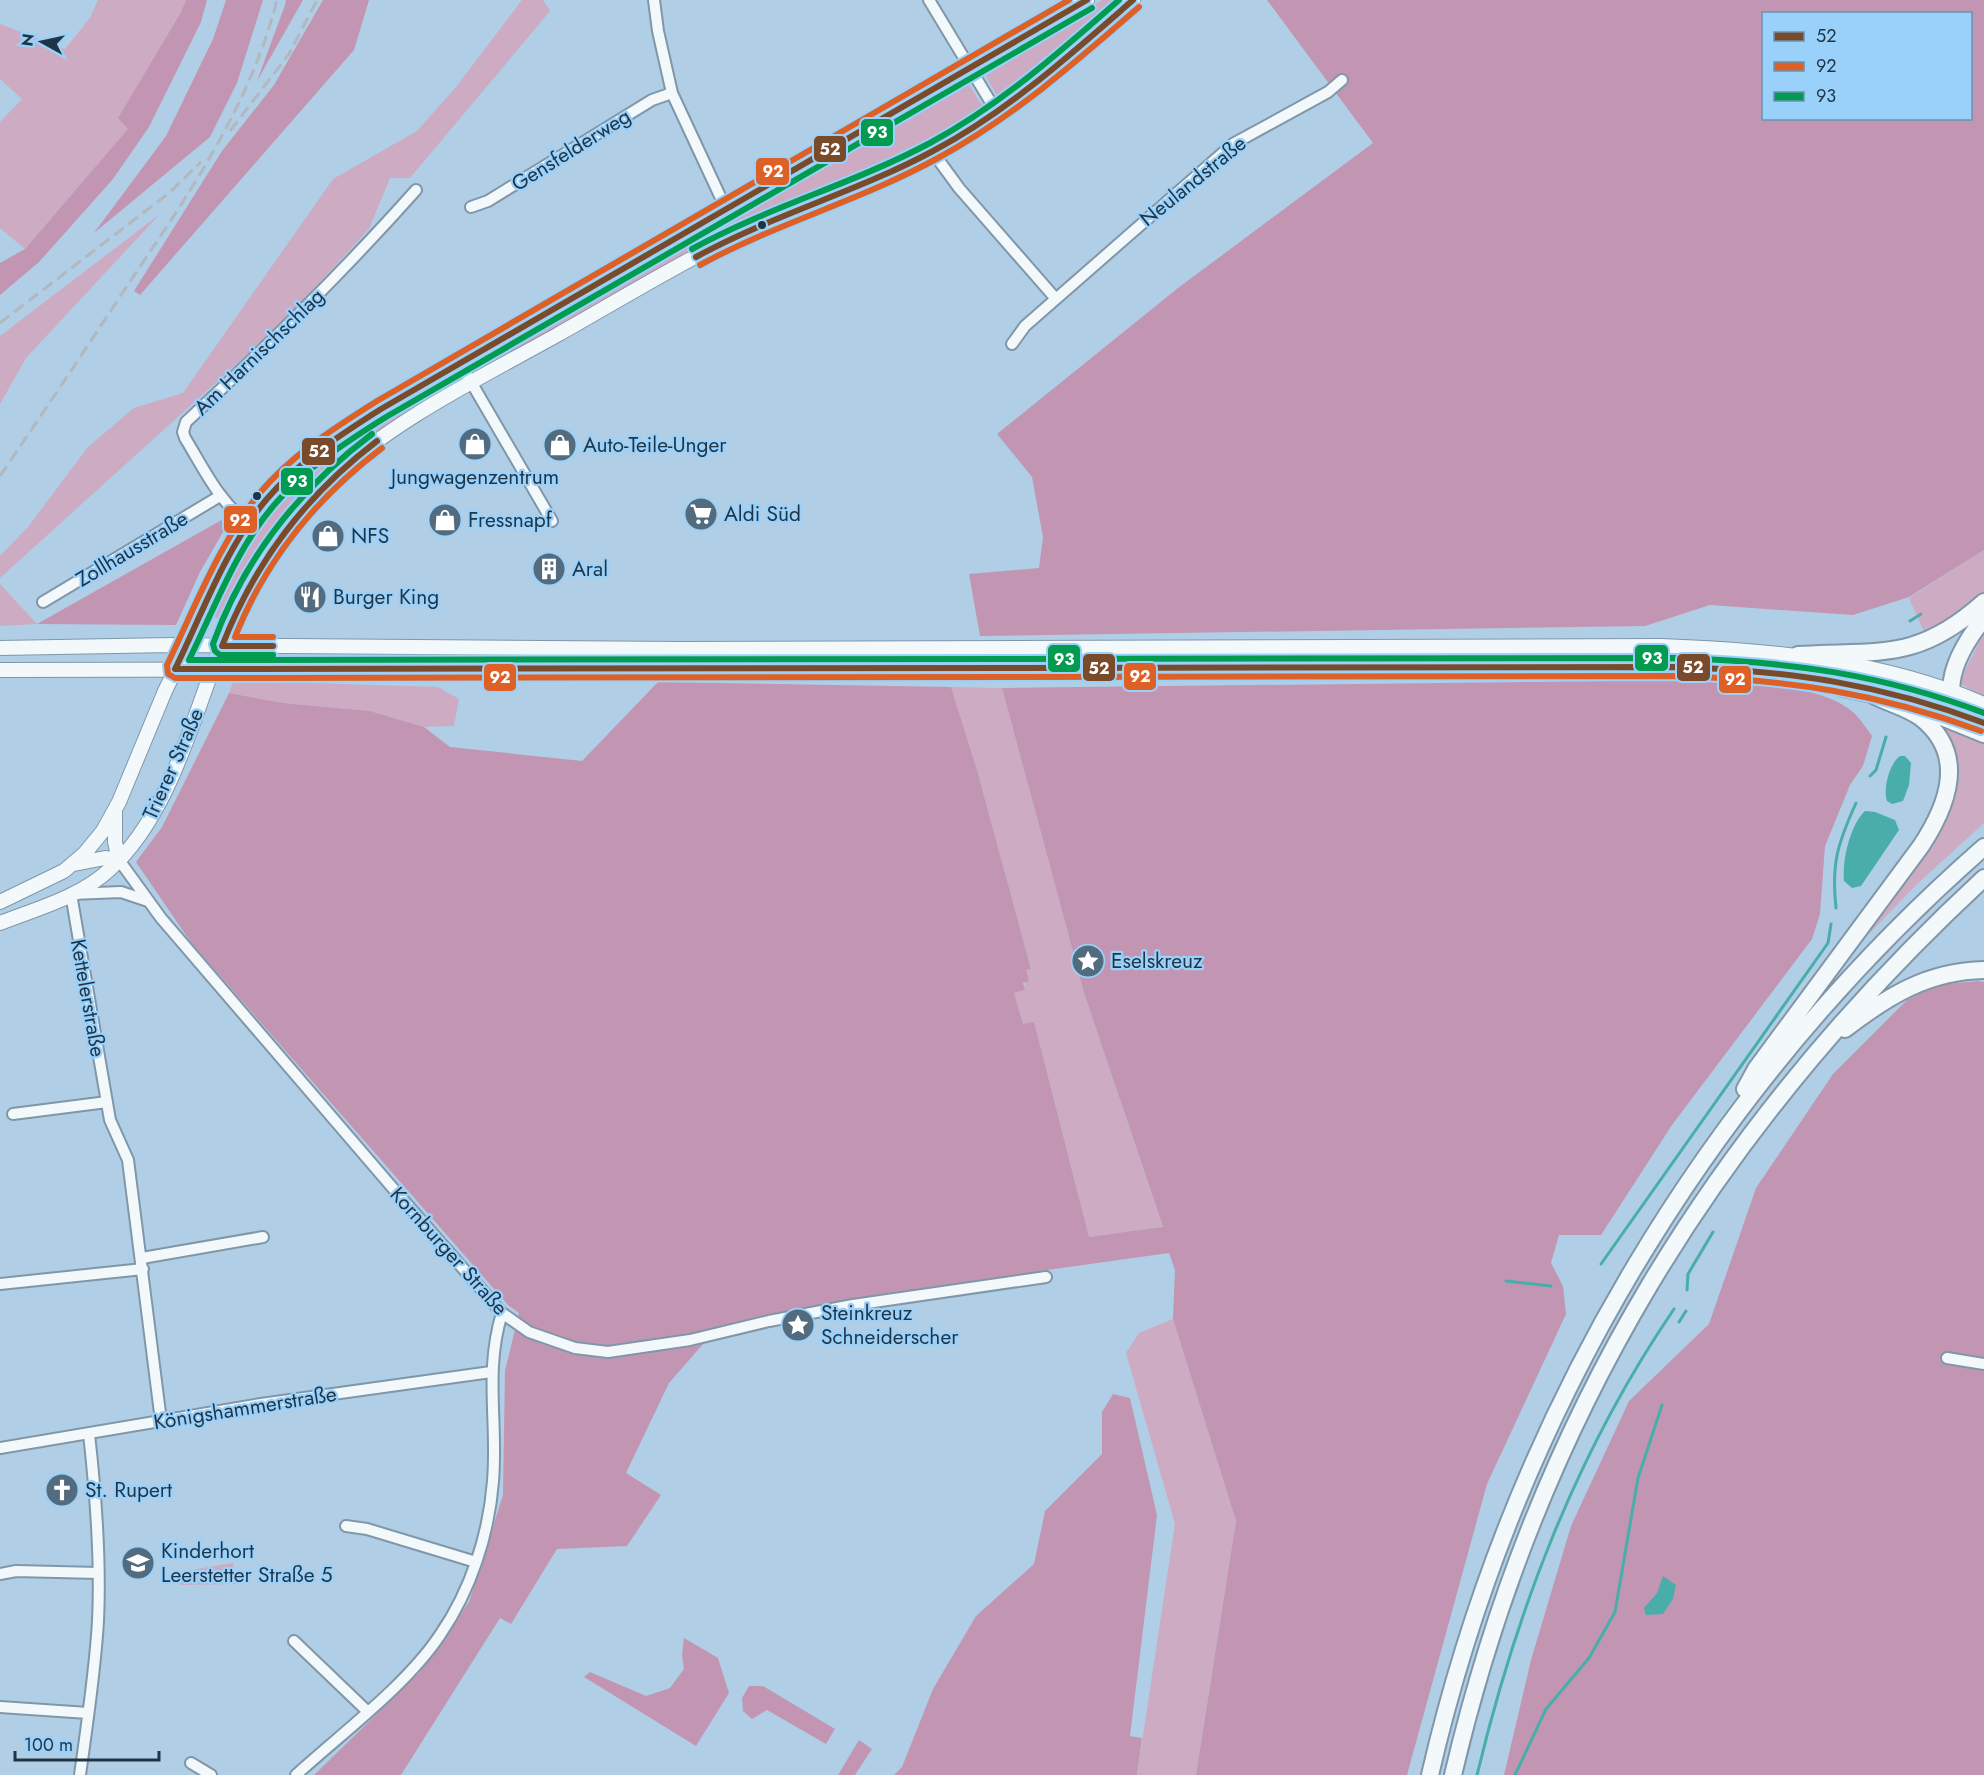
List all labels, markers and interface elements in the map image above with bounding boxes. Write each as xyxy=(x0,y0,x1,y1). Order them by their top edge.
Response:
north arrow xyxy=(12,12,72,72)
legend xyxy=(1762,12,1972,120)
text: 52 xyxy=(1816,23,1836,49)
text: N xyxy=(15,32,40,48)
text: 92 xyxy=(1816,53,1837,79)
text: 93 xyxy=(1816,83,1836,109)
street label: Gensfelderweg xyxy=(506,101,636,199)
line badge: 93 xyxy=(860,118,894,147)
text: 93 xyxy=(867,121,887,144)
street label: Neulandstraße xyxy=(1133,128,1253,233)
line badge: 52 xyxy=(813,135,847,163)
text: 52 xyxy=(820,138,840,161)
line badge: 92 xyxy=(755,157,790,186)
text: 92 xyxy=(762,160,784,183)
unlabelled marker xyxy=(756,219,768,231)
street label: Am Harnischschlag xyxy=(187,282,331,422)
shop icon: Jungwagenzentrum xyxy=(457,426,493,462)
shop icon: Auto-Teile-Unger xyxy=(542,427,578,463)
place label: Auto-Teile-Unger xyxy=(583,430,727,460)
line badge: 52 xyxy=(301,437,336,466)
text: 52 xyxy=(309,440,329,463)
place label: Jungwagenzentrum xyxy=(388,462,559,492)
line badge: 93 xyxy=(280,467,314,496)
text: 93 xyxy=(287,470,307,493)
unlabelled marker xyxy=(251,490,263,502)
supermarket icon: Aldi Süd xyxy=(683,496,719,532)
place label: Aldi Süd xyxy=(724,499,801,529)
shop icon: Fressnapf xyxy=(427,502,463,538)
street label: Zollhausstraße xyxy=(70,504,194,594)
line badge: 92 xyxy=(223,505,258,534)
place label: Fressnapf xyxy=(468,505,553,535)
text: 92 xyxy=(229,509,251,532)
shop icon: NFS xyxy=(310,518,346,554)
place label: NFS xyxy=(351,521,389,551)
building icon: Aral xyxy=(531,551,567,587)
place label: Aral xyxy=(572,554,608,584)
restaurant icon: Burger King xyxy=(292,579,328,615)
place label: Burger King xyxy=(333,582,439,612)
line badge: 93 xyxy=(1047,644,1081,673)
line badge: 93 xyxy=(1634,644,1669,672)
text: 93 xyxy=(1642,647,1662,670)
text: 93 xyxy=(1054,648,1074,671)
line badge: 52 xyxy=(1082,653,1116,682)
line badge: 52 xyxy=(1676,653,1711,682)
text: 52 xyxy=(1683,656,1703,679)
text: 52 xyxy=(1089,657,1109,680)
line badge: 92 xyxy=(1123,662,1157,691)
line badge: 92 xyxy=(483,663,517,692)
text: 92 xyxy=(1129,665,1151,688)
line badge: 92 xyxy=(1718,665,1752,694)
text: 92 xyxy=(489,666,511,689)
text: 92 xyxy=(1724,668,1746,691)
street label: Trierer Straße xyxy=(135,703,211,825)
street label: Kettelerstraße xyxy=(63,937,113,1060)
place icon: Eselskreuz xyxy=(1070,943,1106,979)
place label: Eselskreuz xyxy=(1111,946,1203,976)
street label: Kornburger Straße xyxy=(383,1180,515,1322)
place label: Steinkreuz Schneiderscher xyxy=(821,1298,959,1352)
place icon: Steinkreuz Schneiderscher xyxy=(780,1307,816,1343)
street label: Königshammerstraße xyxy=(151,1379,339,1437)
church icon: St. Rupert xyxy=(44,1472,80,1508)
place label: St. Rupert xyxy=(85,1475,172,1505)
place label: Kinderhort Leerstetter Straße 5 xyxy=(161,1536,333,1590)
school or university icon: Kinderhort Leerstetter Straße 5 xyxy=(120,1545,156,1581)
scale bar xyxy=(15,1724,159,1762)
text: 100 m xyxy=(24,1732,73,1758)

